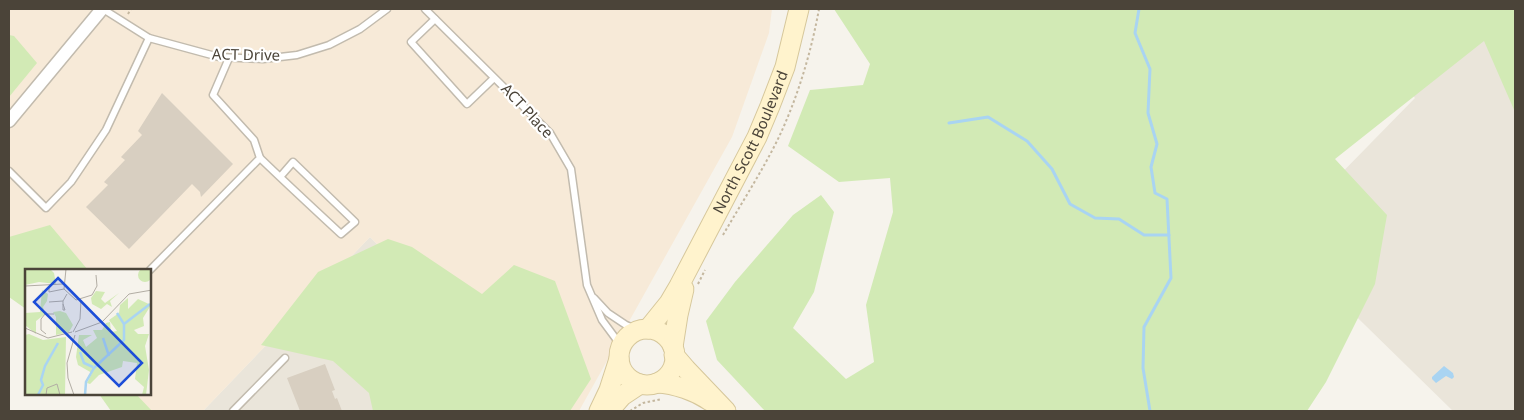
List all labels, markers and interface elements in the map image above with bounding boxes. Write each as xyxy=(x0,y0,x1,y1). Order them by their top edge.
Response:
street label: ACT Drive xyxy=(212,43,280,65)
street label: North Scott Boulevard xyxy=(708,67,792,217)
street label: ACT Place xyxy=(497,79,558,142)
inset map xyxy=(25,269,151,395)

